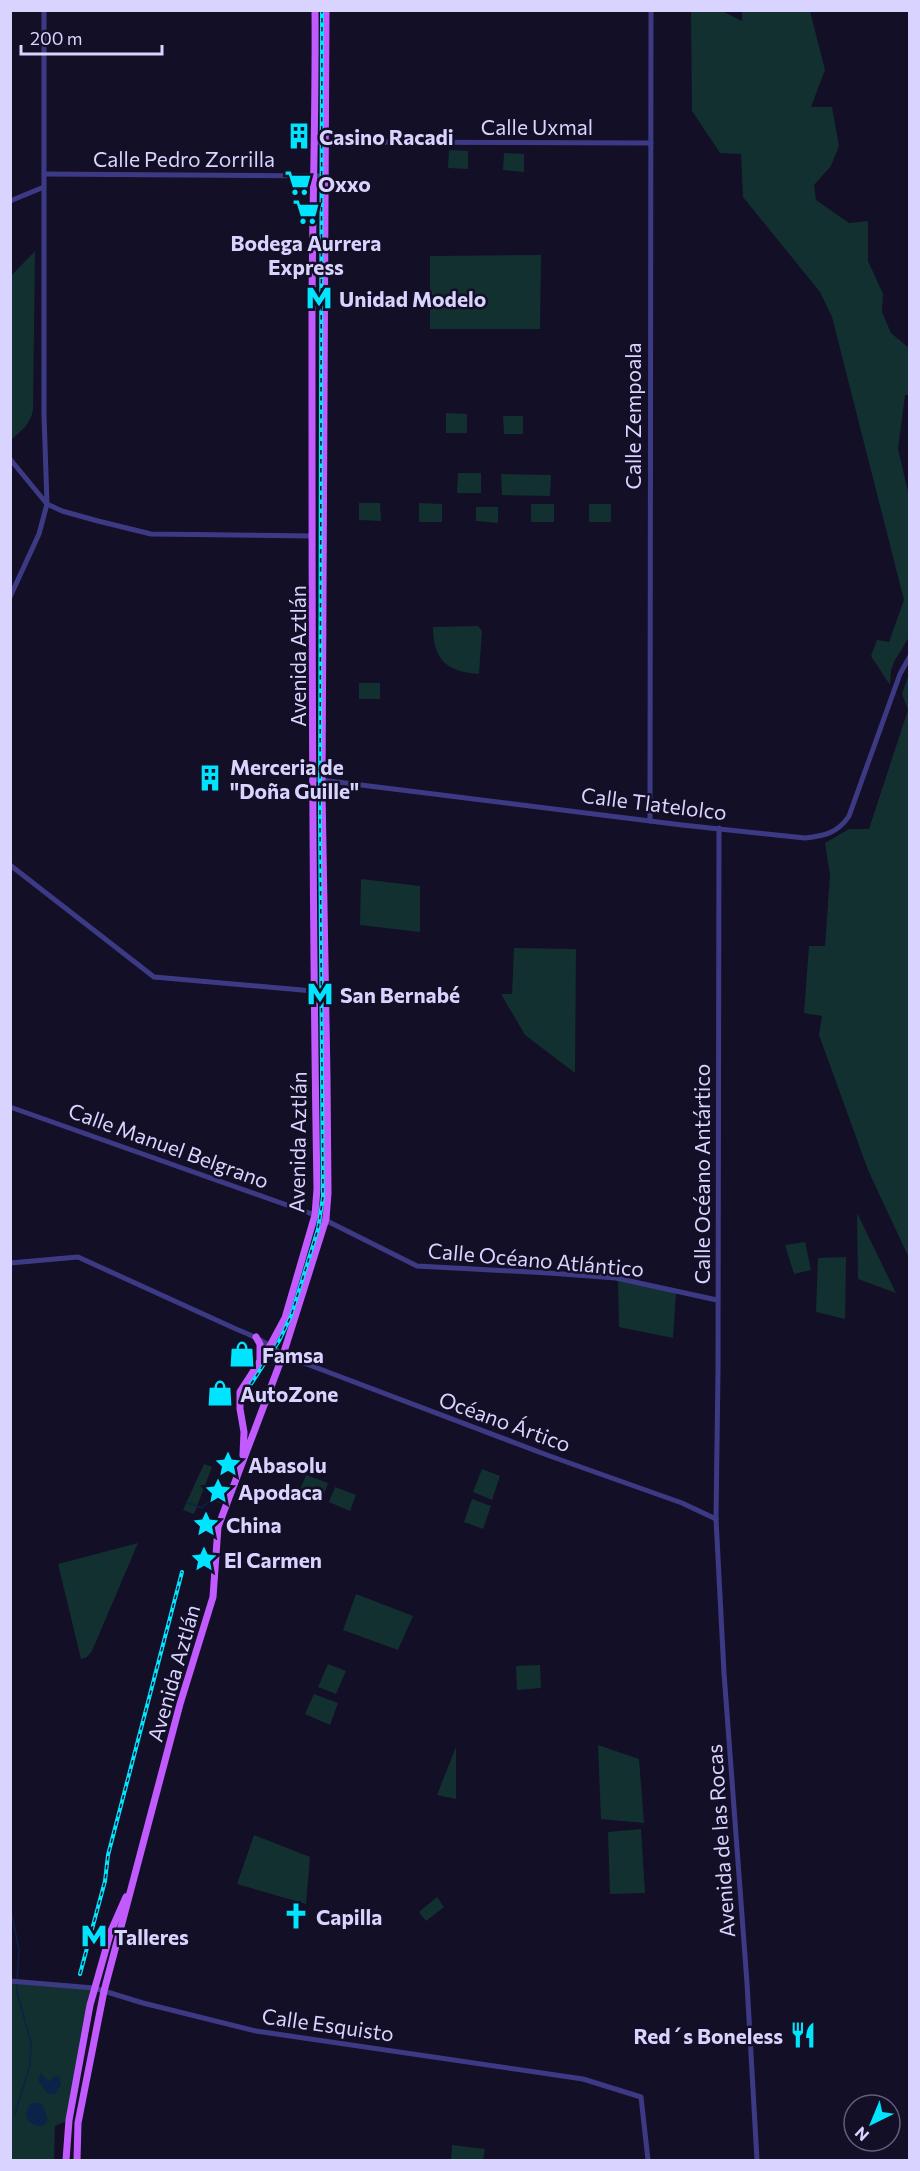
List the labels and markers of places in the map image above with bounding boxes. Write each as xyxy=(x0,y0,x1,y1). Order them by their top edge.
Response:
building icon: Casino Racadi xyxy=(284,121,314,151)
place label: Casino Racadi xyxy=(319,124,454,149)
supermarket icon: Oxxo xyxy=(283,168,313,198)
place label: Oxxo xyxy=(318,171,371,196)
supermarket icon: Bodega Aurrera Express xyxy=(291,197,321,227)
place label: Bodega Aurrera Express xyxy=(231,230,381,279)
metro station icon: Unidad Modelo xyxy=(304,283,334,313)
place label: Unidad Modelo xyxy=(339,286,486,311)
place label: Merceria de "Doña Guille" xyxy=(230,754,359,803)
building icon: Merceria de "Doña Guille" xyxy=(195,763,225,793)
metro station icon: San Bernabé xyxy=(305,979,335,1009)
place label: San Bernabé xyxy=(340,982,460,1007)
shop icon: Famsa xyxy=(227,1339,257,1369)
place label: Famsa xyxy=(262,1342,324,1367)
shop icon: AutoZone xyxy=(205,1378,235,1408)
place label: AutoZone xyxy=(240,1381,338,1406)
place icon: Abasolu xyxy=(213,1449,243,1479)
place label: Abasolu xyxy=(248,1452,327,1477)
place icon: Apodaca xyxy=(203,1476,233,1506)
place label: Apodaca xyxy=(238,1479,323,1504)
place icon: China xyxy=(191,1509,221,1539)
place label: China xyxy=(226,1512,282,1537)
place icon: El Carmen xyxy=(189,1544,219,1574)
place label: El Carmen xyxy=(224,1547,322,1572)
church icon: Capilla xyxy=(281,1901,311,1931)
place label: Capilla xyxy=(316,1904,382,1929)
metro station icon: Talleres xyxy=(79,1921,109,1951)
place label: Talleres xyxy=(114,1924,189,1949)
restaurant icon: Red´s Boneless xyxy=(788,2020,818,2050)
place label: Red´s Boneless xyxy=(634,2023,783,2048)

